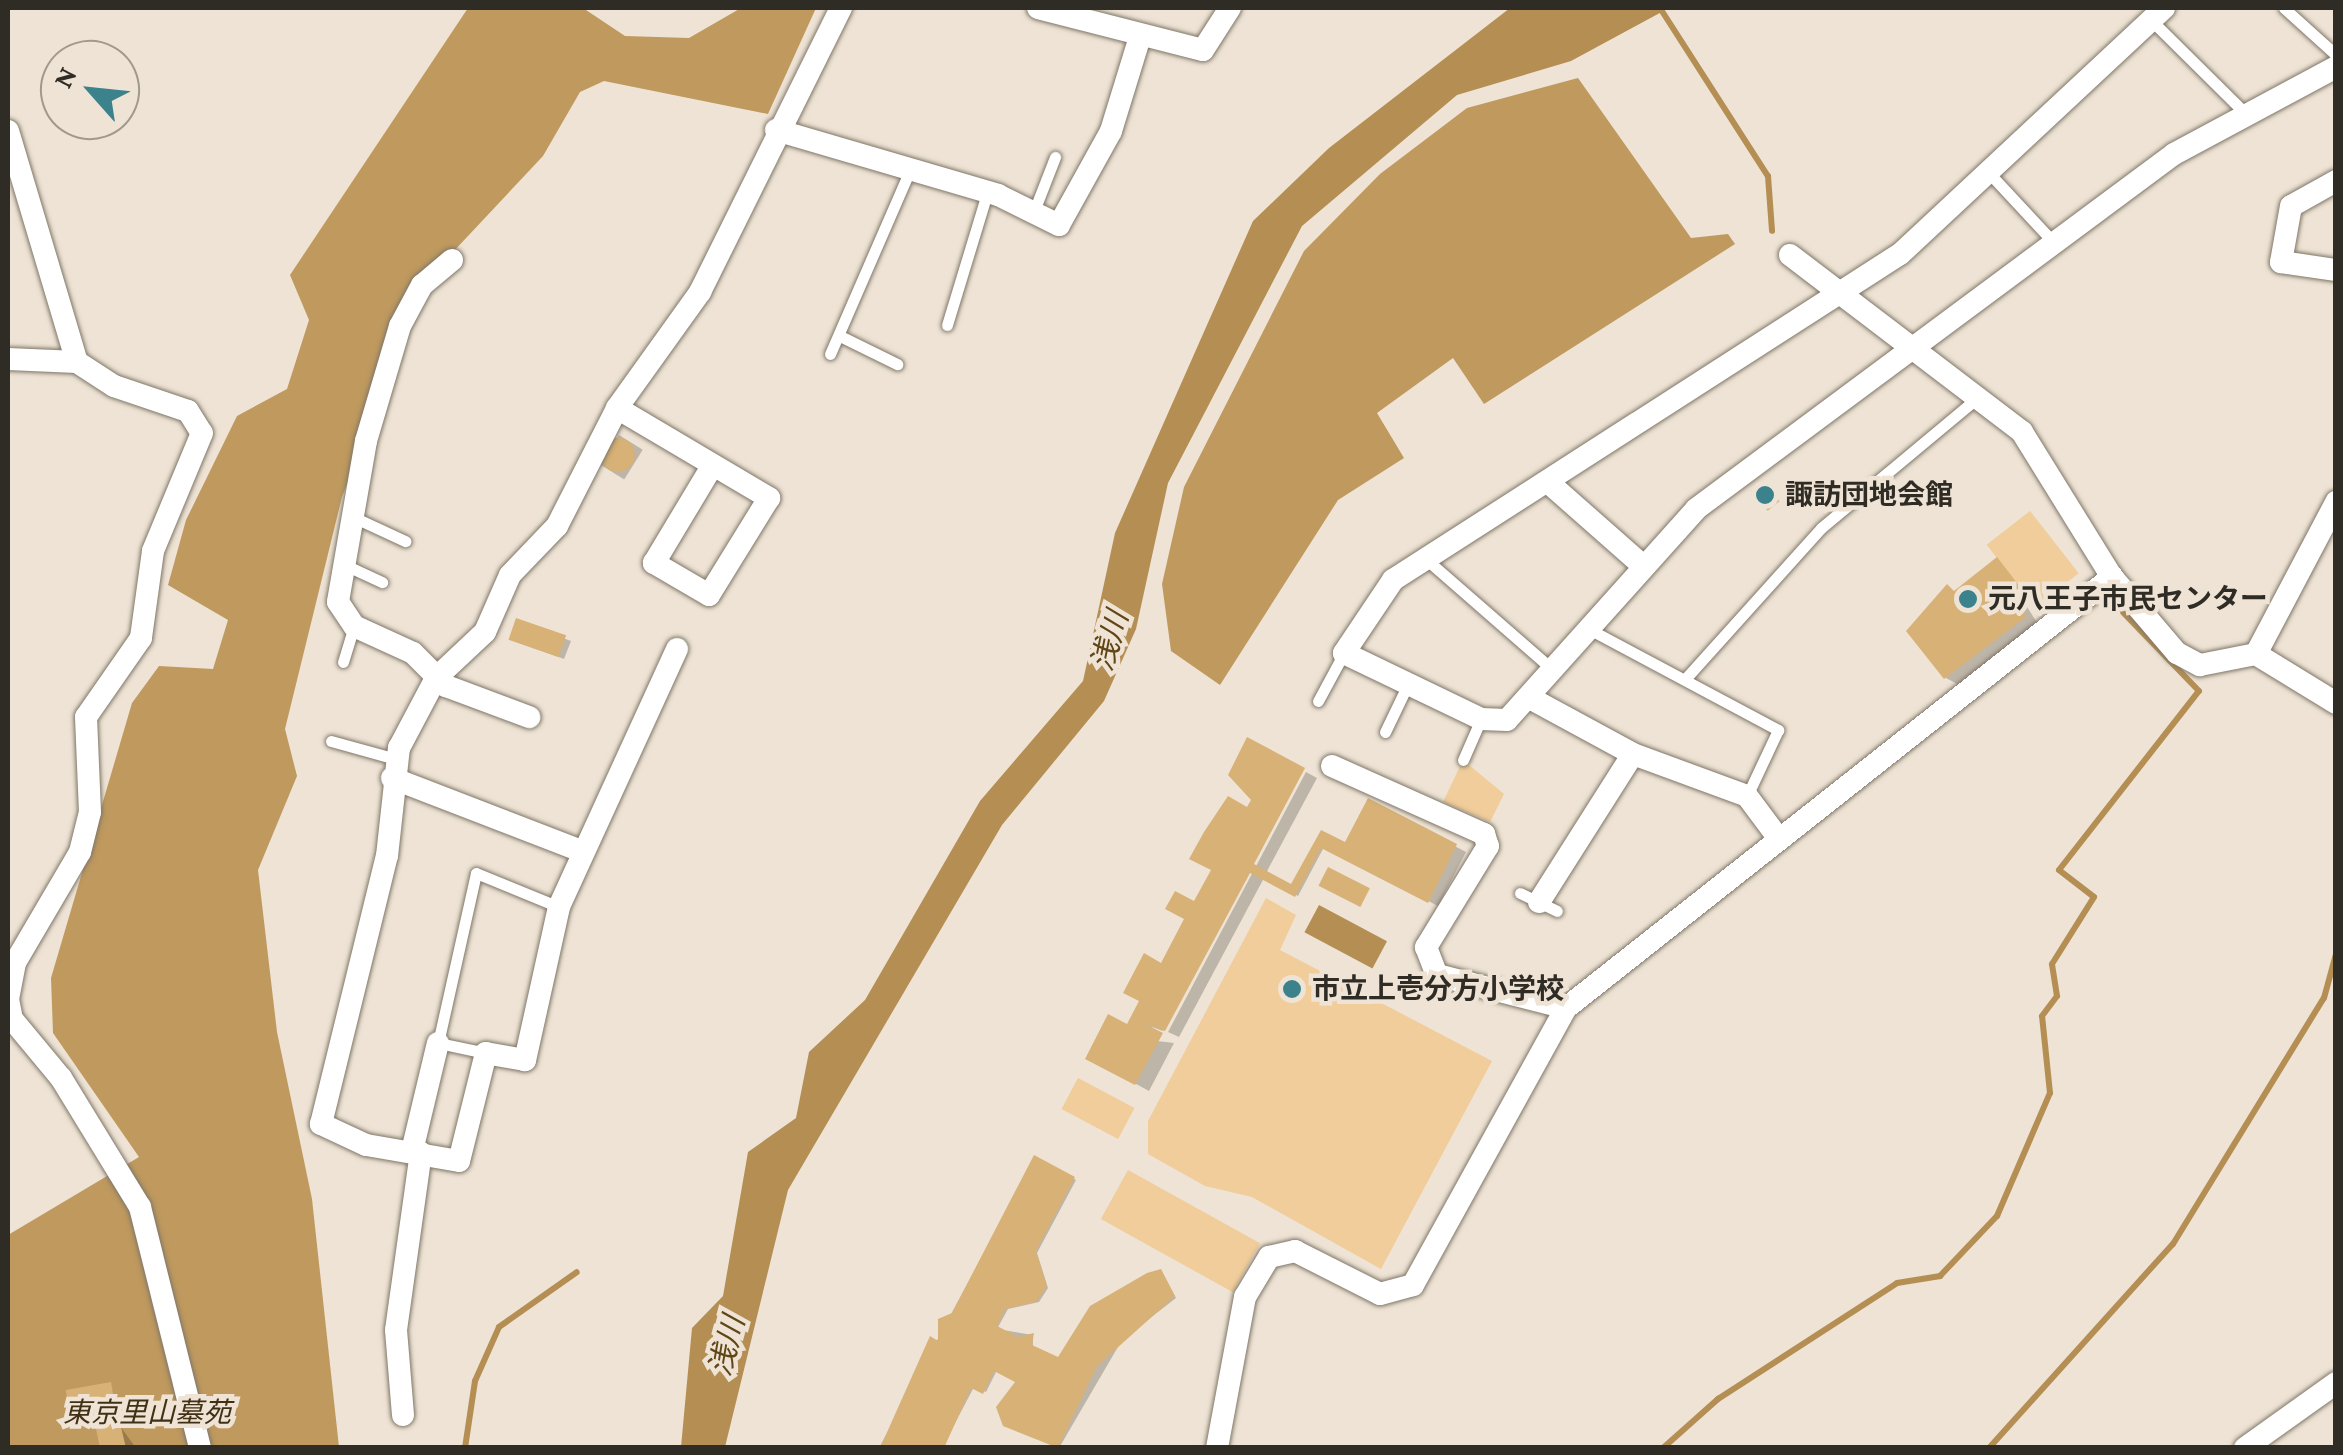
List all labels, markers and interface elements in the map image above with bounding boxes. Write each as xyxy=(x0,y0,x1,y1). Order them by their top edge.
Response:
north arrow xyxy=(40,40,140,140)
text: N xyxy=(46,62,83,93)
place label: 諏訪団地会館 xyxy=(1785,478,1953,512)
marker: 諏訪団地会館 xyxy=(1754,484,1776,506)
place label: 元八王子市民センター xyxy=(1988,582,2268,616)
marker: 元八王子市民センター xyxy=(1957,588,1979,610)
water label: 浅川 xyxy=(1084,607,1136,675)
place label: 市立上壱分方小学校 xyxy=(1312,972,1564,1006)
marker: 市立上壱分方小学校 xyxy=(1281,978,1303,1000)
water label: 浅川 xyxy=(702,1312,752,1380)
park label: 東京里山墓苑 xyxy=(63,1396,231,1430)

